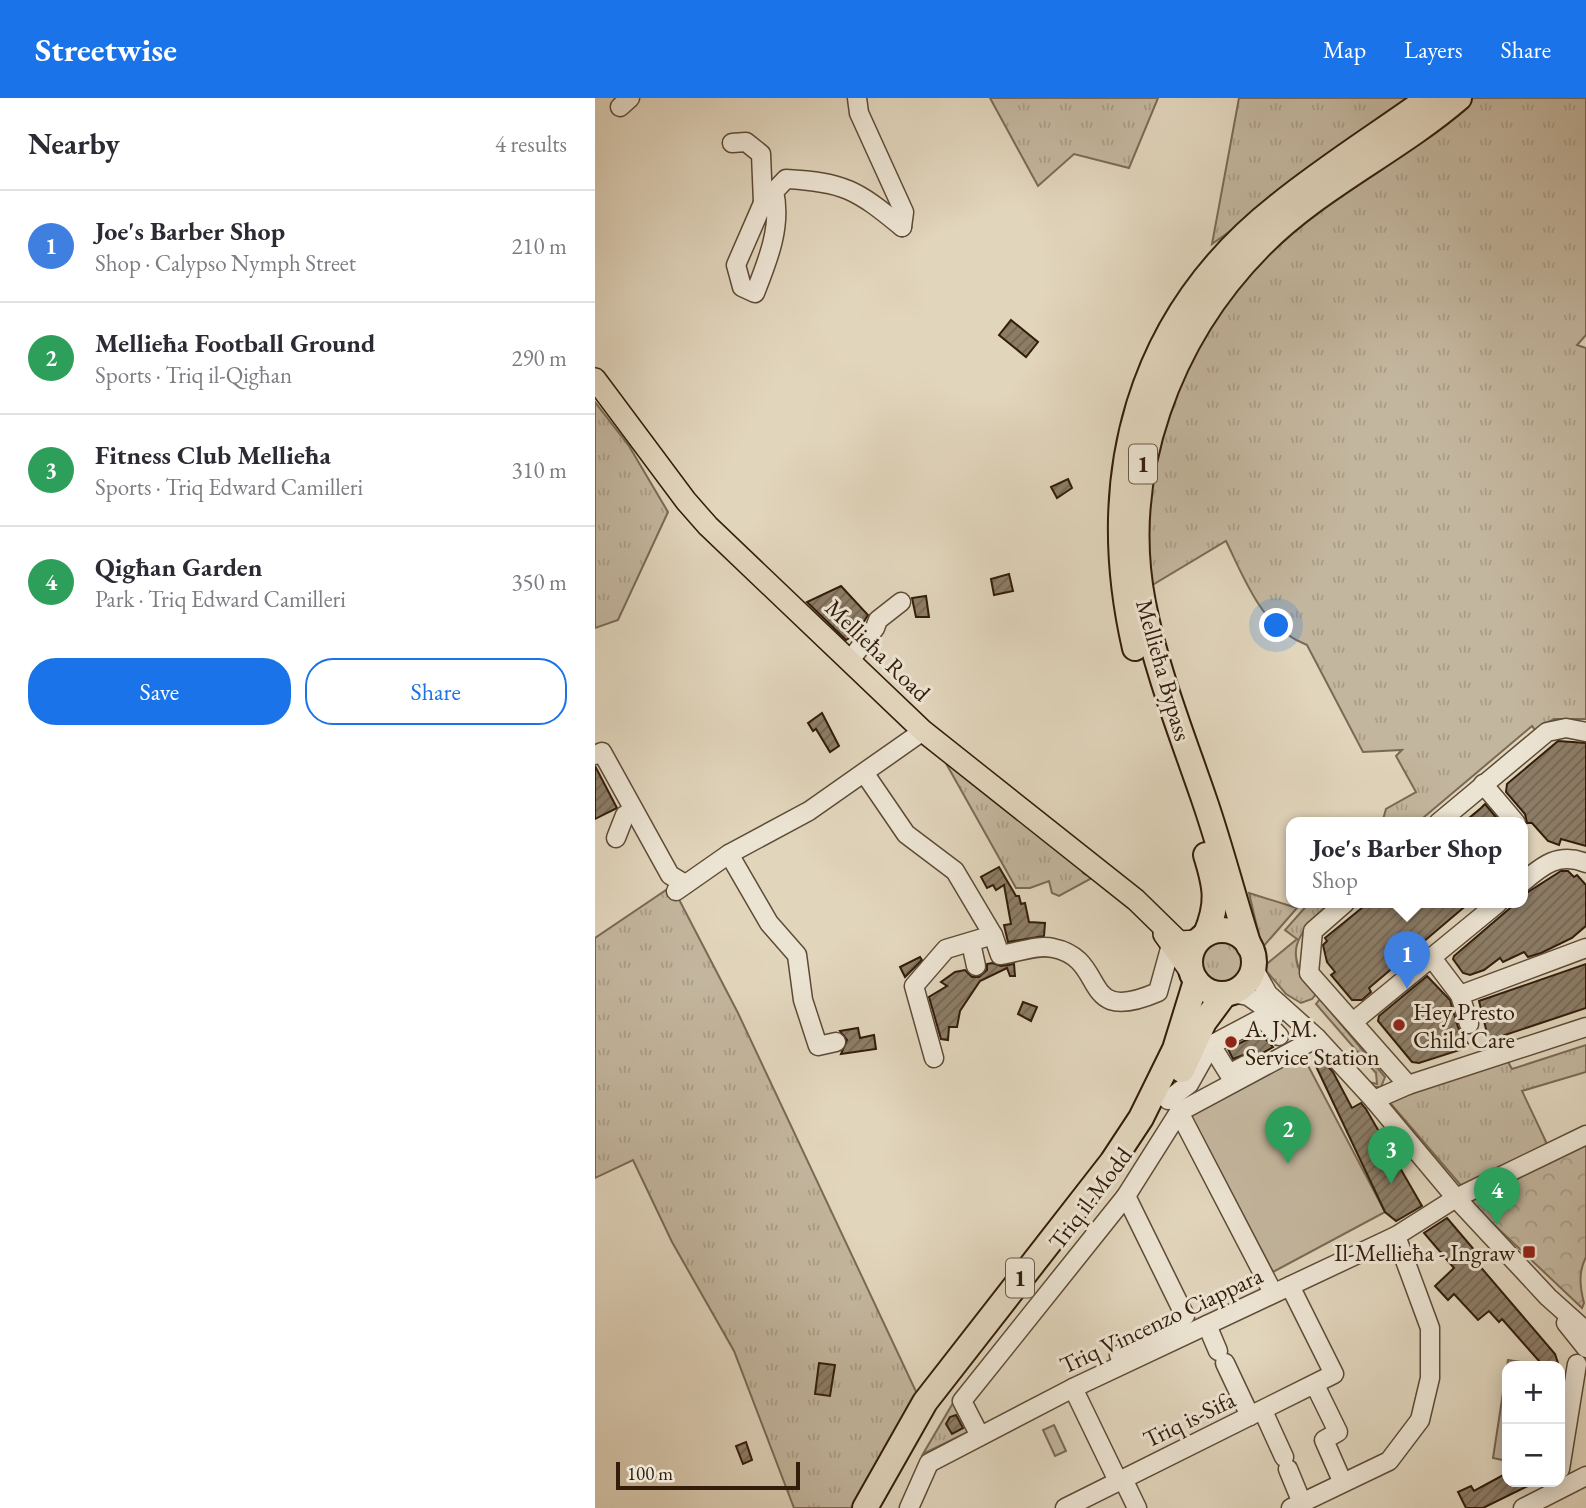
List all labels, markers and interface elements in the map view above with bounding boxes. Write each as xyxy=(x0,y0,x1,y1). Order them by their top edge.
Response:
text: Streetwise xyxy=(35,28,177,71)
text: Map xyxy=(1323,34,1366,65)
text: Layers xyxy=(1404,34,1463,65)
text: Share xyxy=(1501,34,1551,65)
text: Nearby xyxy=(28,124,120,163)
text: 4 results xyxy=(495,129,567,159)
text: Joe's Barber Shop xyxy=(95,214,285,248)
text: 1 xyxy=(45,231,57,261)
text: 210 m xyxy=(511,231,567,261)
text: Shop · Calypso Nymph Street xyxy=(95,248,356,278)
text: Mellieħa Football Ground xyxy=(95,326,375,360)
text: 2 xyxy=(45,343,57,373)
text: 290 m xyxy=(511,343,567,373)
text: Sports · Triq il-Qigħan xyxy=(95,360,292,390)
text: Fitness Club Mellieħa xyxy=(95,438,331,472)
road number: 1 xyxy=(1129,444,1157,484)
text: 3 xyxy=(45,455,57,485)
text: 310 m xyxy=(511,455,567,485)
text: Sports · Triq Edward Camilleri xyxy=(95,472,363,502)
text: Qigħan Garden xyxy=(95,550,262,584)
text: 4 xyxy=(45,567,57,597)
text: 350 m xyxy=(511,567,567,597)
text: Park · Triq Edward Camilleri xyxy=(95,584,346,614)
street label: Mellieħa Road xyxy=(819,592,938,708)
street label: Mellieħa Bypass xyxy=(1129,596,1199,744)
your location xyxy=(1259,608,1293,642)
button: Save xyxy=(28,658,291,725)
button: Share xyxy=(305,658,567,725)
popup xyxy=(1286,817,1528,908)
text: Joe's Barber Shop xyxy=(1312,831,1502,865)
text: Shop xyxy=(1312,865,1358,895)
pin: 1 xyxy=(1384,931,1430,989)
place label: Hey Presto Child Care xyxy=(1413,996,1515,1055)
place label: A. J. M. Service Station xyxy=(1244,1013,1380,1072)
marker: Hey Presto Child Care xyxy=(1391,1017,1407,1033)
marker: A. J. M. Service Station xyxy=(1223,1034,1239,1050)
pin: 2 xyxy=(1265,1106,1311,1164)
pin: 3 xyxy=(1368,1126,1414,1184)
street label: Triq il-Modd xyxy=(1041,1140,1139,1255)
pin: 4 xyxy=(1474,1167,1520,1225)
place label: Il-Mellieħa - Ingraw xyxy=(1334,1237,1516,1268)
marker: Il-Mellieħa - Ingraw xyxy=(1521,1244,1537,1260)
road number: 1 xyxy=(1006,1259,1034,1298)
street label: Triq Vincenzo Ciappara xyxy=(1055,1259,1268,1381)
map controls xyxy=(1502,1361,1565,1487)
button: + xyxy=(1502,1361,1565,1424)
street label: Triq is-Sifa xyxy=(1138,1383,1241,1455)
button: − xyxy=(1502,1424,1565,1487)
scale bar xyxy=(616,1459,800,1491)
text: 100 m xyxy=(627,1461,673,1486)

